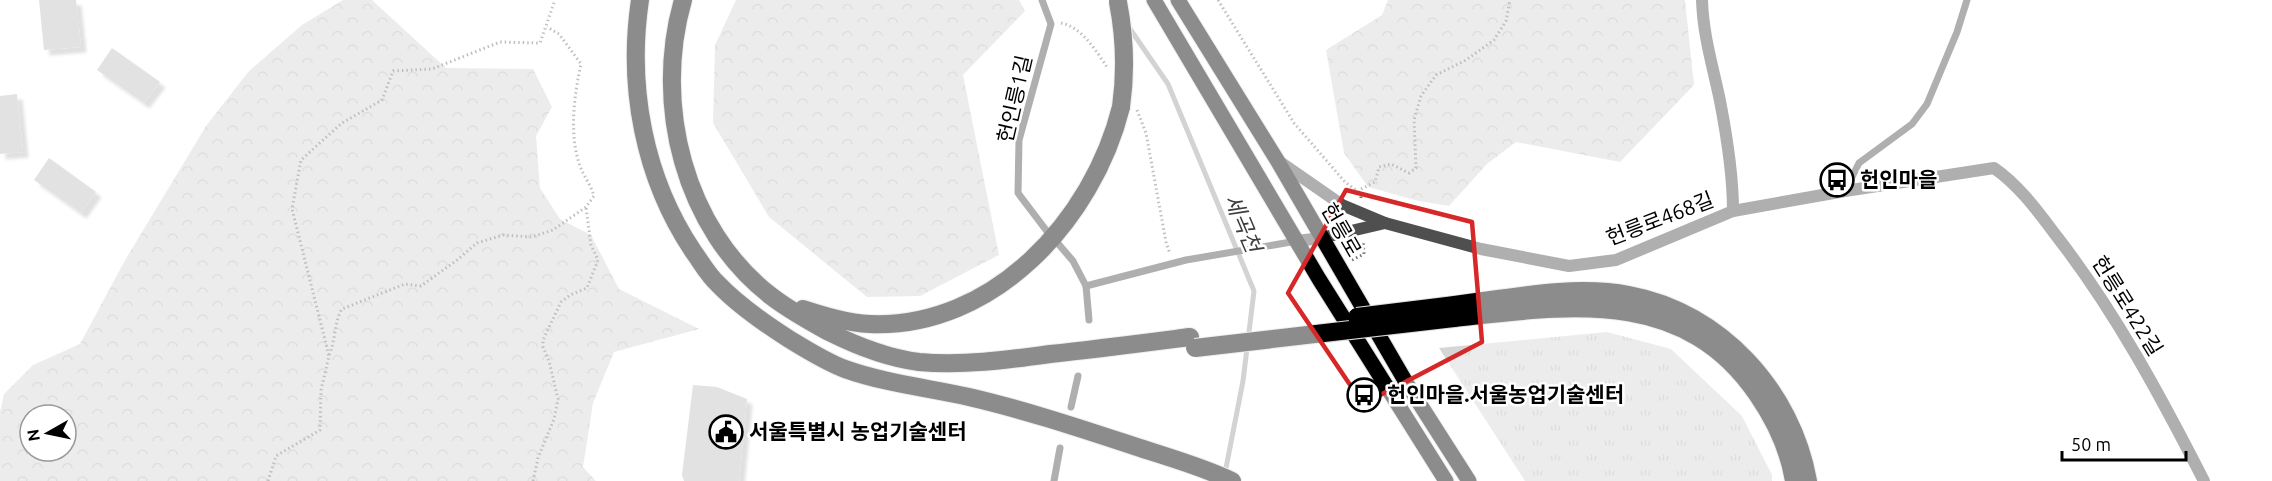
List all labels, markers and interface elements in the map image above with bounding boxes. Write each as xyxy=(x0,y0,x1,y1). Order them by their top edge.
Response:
street label: 헌인릉1길 xyxy=(992,53,1036,145)
bus stop icon: 헌인마을 xyxy=(1819,162,1855,198)
place label: 헌인마을 xyxy=(1860,167,1937,191)
street label: 헌릉로468길 xyxy=(1603,187,1717,249)
water label: 세곡천 xyxy=(1220,190,1268,258)
street label: 헌릉로 xyxy=(1317,198,1367,261)
street label: 헌릉로422길 xyxy=(2088,251,2168,360)
bus stop icon: 헌인마을.서울농업기술센터 xyxy=(1346,377,1382,413)
place label: 헌인마을.서울농업기술센터 xyxy=(1387,382,1624,406)
north arrow xyxy=(18,403,78,463)
public building icon: 서울특별시 농업기술센터 xyxy=(708,414,744,450)
place label: 서울특별시 농업기술센터 xyxy=(749,419,967,443)
scale bar xyxy=(2062,424,2186,462)
text: N xyxy=(23,428,43,443)
text: 50 m xyxy=(2071,434,2111,454)

